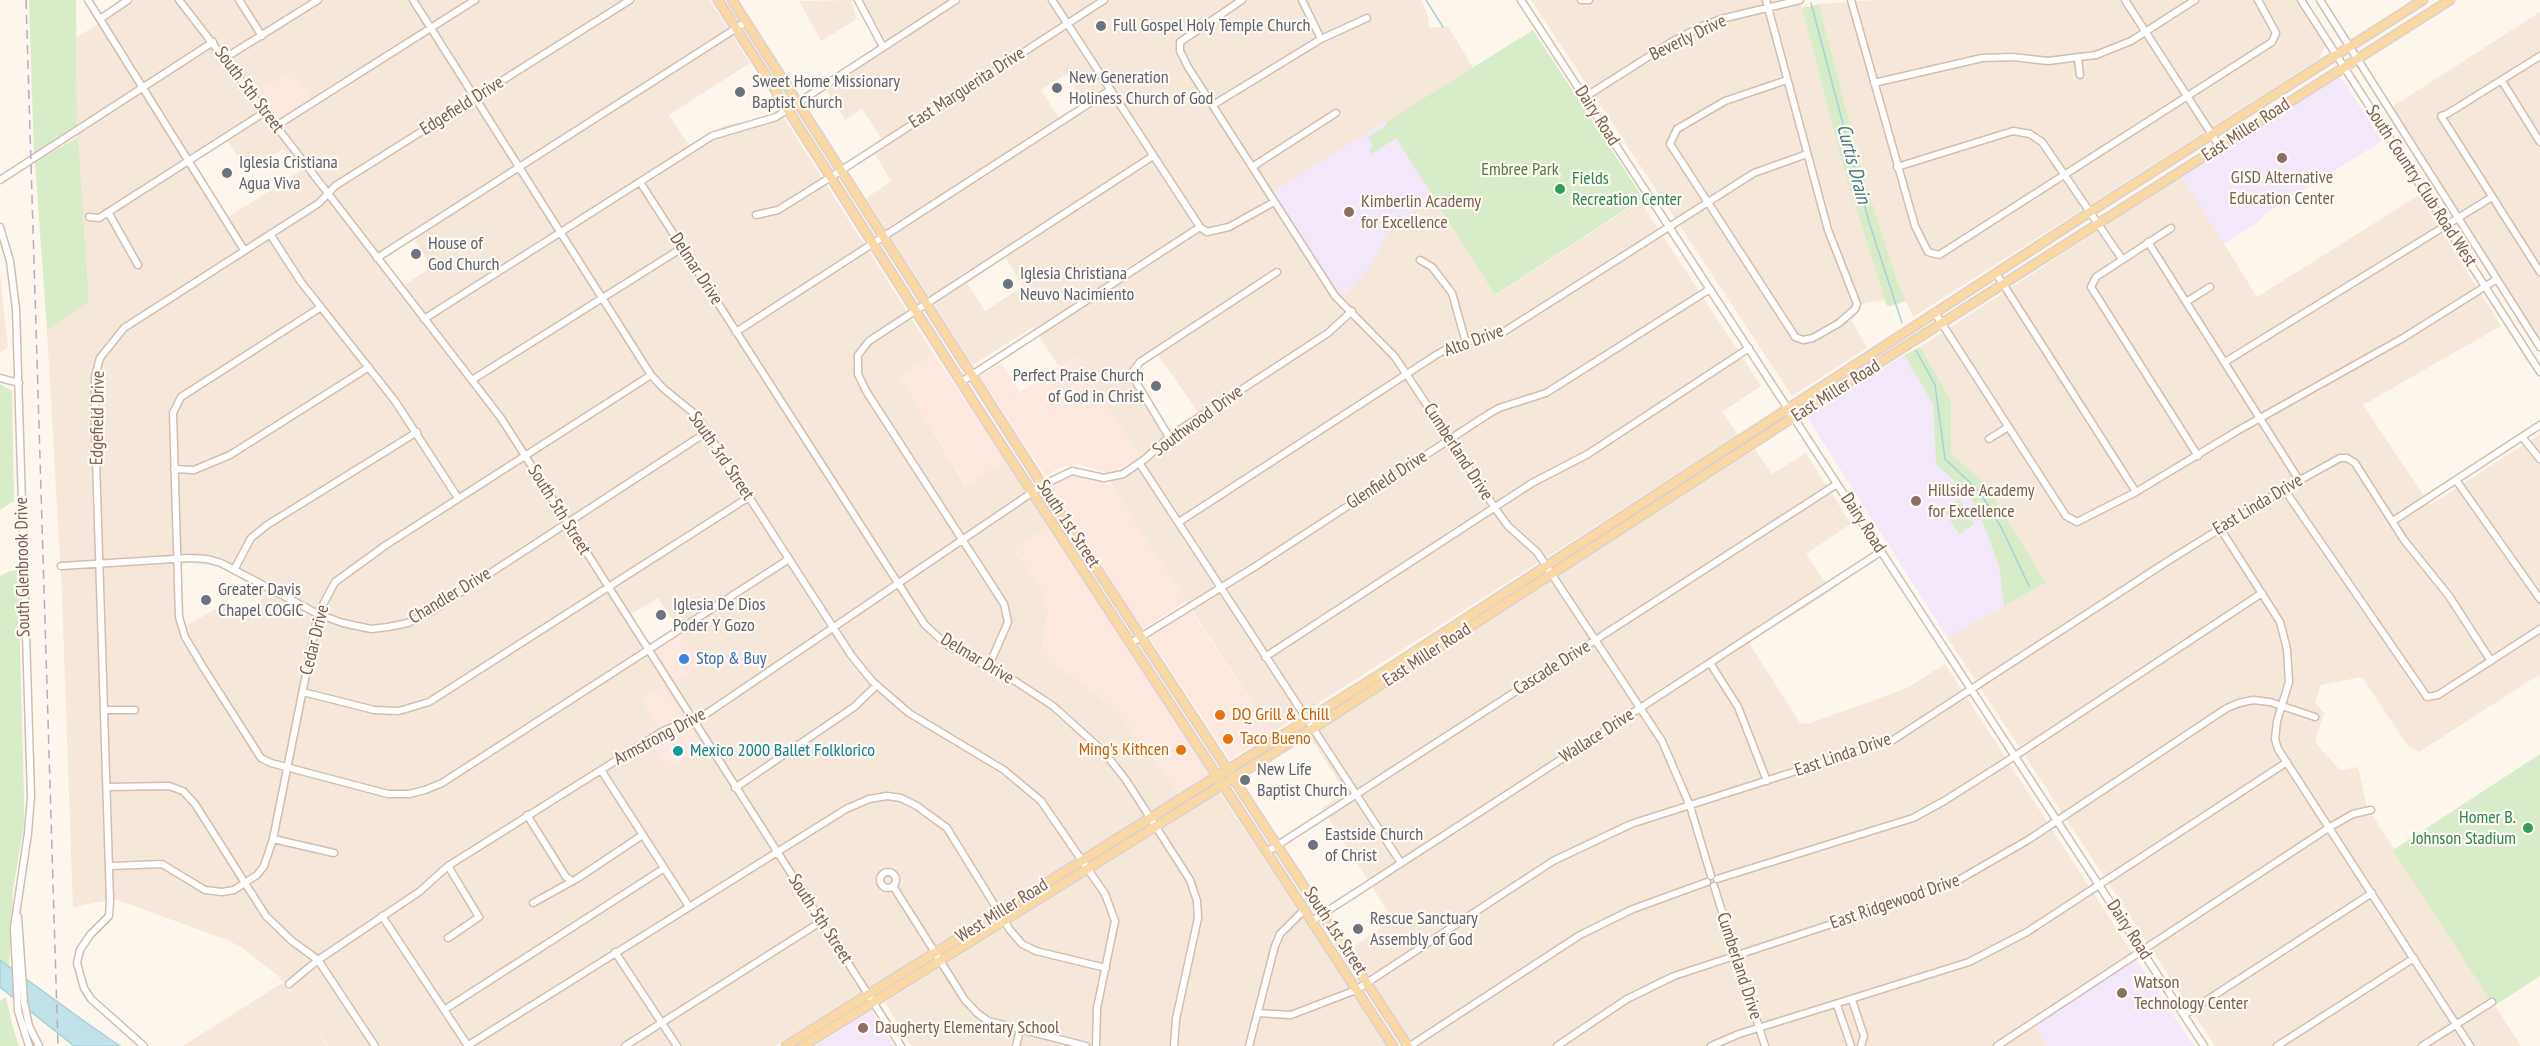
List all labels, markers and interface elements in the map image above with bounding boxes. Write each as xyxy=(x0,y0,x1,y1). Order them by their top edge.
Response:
street label: Beverly Drive xyxy=(1646,10,1730,66)
place label: Full Gospel Holy Temple Church xyxy=(1113,15,1310,37)
marker: Full Gospel Holy Temple Church xyxy=(1094,19,1108,33)
street label: East Marguerita Drive xyxy=(905,42,1029,134)
street label: South 5th Street xyxy=(210,43,288,137)
place label: New Generation Holiness Church of God xyxy=(1069,67,1213,110)
place label: Sweet Home Missionary Baptist Church xyxy=(752,71,900,113)
street label: Edgefield Drive xyxy=(416,72,508,140)
marker: New Generation Holiness Church of God xyxy=(1050,81,1064,95)
street label: Dairy Road xyxy=(1570,82,1624,150)
marker: Sweet Home Missionary Baptist Church xyxy=(733,85,747,99)
street label: East Miller Road xyxy=(2198,94,2294,166)
street label: South Country Club Road West xyxy=(2361,101,2481,271)
water label: Curtis Drain xyxy=(1831,122,1875,206)
marker: GISD Alternative Education Center xyxy=(2275,151,2289,165)
place label: Iglesia Cristiana Agua Viva xyxy=(239,152,338,195)
park label: Embree Park xyxy=(1481,159,1559,181)
marker: Iglesia Cristiana Agua Viva xyxy=(220,166,234,180)
place label: GISD Alternative Education Center xyxy=(2229,167,2335,210)
place label: Fields Recreation Center xyxy=(1572,168,1682,210)
marker: Fields Recreation Center xyxy=(1553,182,1567,196)
place label: Kimberlin Academy for Excellence xyxy=(1361,191,1481,234)
marker: Kimberlin Academy for Excellence xyxy=(1342,205,1356,219)
street label: Delmar Drive xyxy=(665,229,727,309)
place label: House of God Church xyxy=(428,233,499,276)
marker: House of God Church xyxy=(409,247,423,261)
place label: Iglesia Christiana Neuvo Nacimiento xyxy=(1020,263,1134,306)
marker: Iglesia Christiana Neuvo Nacimiento xyxy=(1001,277,1015,291)
street label: Alto Drive xyxy=(1441,320,1507,362)
street label: East Miller Road xyxy=(1788,355,1884,427)
place label: Perfect Praise Church of God in Christ xyxy=(1013,365,1144,407)
street label: Edgefield Drive xyxy=(86,371,110,465)
marker: Perfect Praise Church of God in Christ xyxy=(1149,379,1163,393)
street label: Southwood Drive xyxy=(1149,381,1247,461)
street label: Cumberland Drive xyxy=(1419,399,1497,505)
street label: South 3rd Street xyxy=(684,408,758,504)
street label: Glenfield Drive xyxy=(1342,446,1432,514)
street label: South 5th Street xyxy=(523,461,595,559)
street label: East Linda Drive xyxy=(2209,470,2307,540)
street label: South 1st Street xyxy=(1032,476,1104,572)
place label: Hillside Academy for Excellence xyxy=(1928,480,2035,522)
street label: Dairy Road xyxy=(1836,489,1890,557)
marker: Hillside Academy for Excellence xyxy=(1909,494,1923,508)
street label: South Glenbrook Drive xyxy=(11,497,35,637)
street label: Chandler Drive xyxy=(405,563,495,629)
place label: Greater Davis Chapel COGIC xyxy=(218,579,304,622)
marker: Greater Davis Chapel COGIC xyxy=(199,593,213,607)
place label: Iglesia De Dios Poder Y Gozo xyxy=(673,594,766,636)
street label: Cedar Drive xyxy=(296,603,334,677)
marker: Iglesia De Dios Poder Y Gozo xyxy=(654,608,668,622)
street label: East Miller Road xyxy=(1379,619,1475,691)
street label: Delmar Drive xyxy=(937,629,1017,689)
street label: Cascade Drive xyxy=(1510,636,1594,700)
place label: Stop & Buy xyxy=(696,648,767,670)
marker: Stop & Buy xyxy=(677,652,691,666)
street label: Armstrong Drive xyxy=(610,704,710,770)
place label: DQ Grill & Chill xyxy=(1232,704,1329,726)
street label: Wallace Drive xyxy=(1556,704,1638,768)
marker: DQ Grill & Chill xyxy=(1213,708,1227,722)
place label: Taco Bueno xyxy=(1240,728,1311,750)
street label: East Linda Drive xyxy=(1792,728,1894,782)
marker: Taco Bueno xyxy=(1221,732,1235,746)
place label: Ming's Kithcen xyxy=(1079,739,1169,761)
place label: Mexico 2000 Ballet Folklorico xyxy=(690,740,875,762)
marker: Ming's Kithcen xyxy=(1174,743,1188,757)
marker: Mexico 2000 Ballet Folklorico xyxy=(671,744,685,758)
place label: New Life Baptist Church xyxy=(1257,759,1347,802)
marker: New Life Baptist Church xyxy=(1238,773,1252,787)
place label: Homer B. Johnson Stadium xyxy=(2411,807,2516,850)
marker: Homer B. Johnson Stadium xyxy=(2521,821,2535,835)
place label: Eastside Church of Christ xyxy=(1325,824,1423,866)
marker: Eastside Church of Christ xyxy=(1306,838,1320,852)
street label: South 5th Street xyxy=(783,870,857,968)
street label: East Ridgewood Drive xyxy=(1827,870,1963,934)
street label: West Miller Road xyxy=(952,874,1052,948)
street label: South 1st Street xyxy=(1299,883,1371,979)
street label: Dairy Road xyxy=(2102,896,2156,964)
place label: Rescue Sanctuary Assembly of God xyxy=(1370,908,1478,950)
street label: Cumberland Drive xyxy=(1712,910,1766,1022)
marker: Rescue Sanctuary Assembly of God xyxy=(1351,922,1365,936)
place label: Watson Technology Center xyxy=(2134,972,2248,1014)
marker: Watson Technology Center xyxy=(2115,986,2129,1000)
place label: Daugherty Elementary School xyxy=(875,1017,1059,1039)
marker: Daugherty Elementary School xyxy=(856,1021,870,1035)

